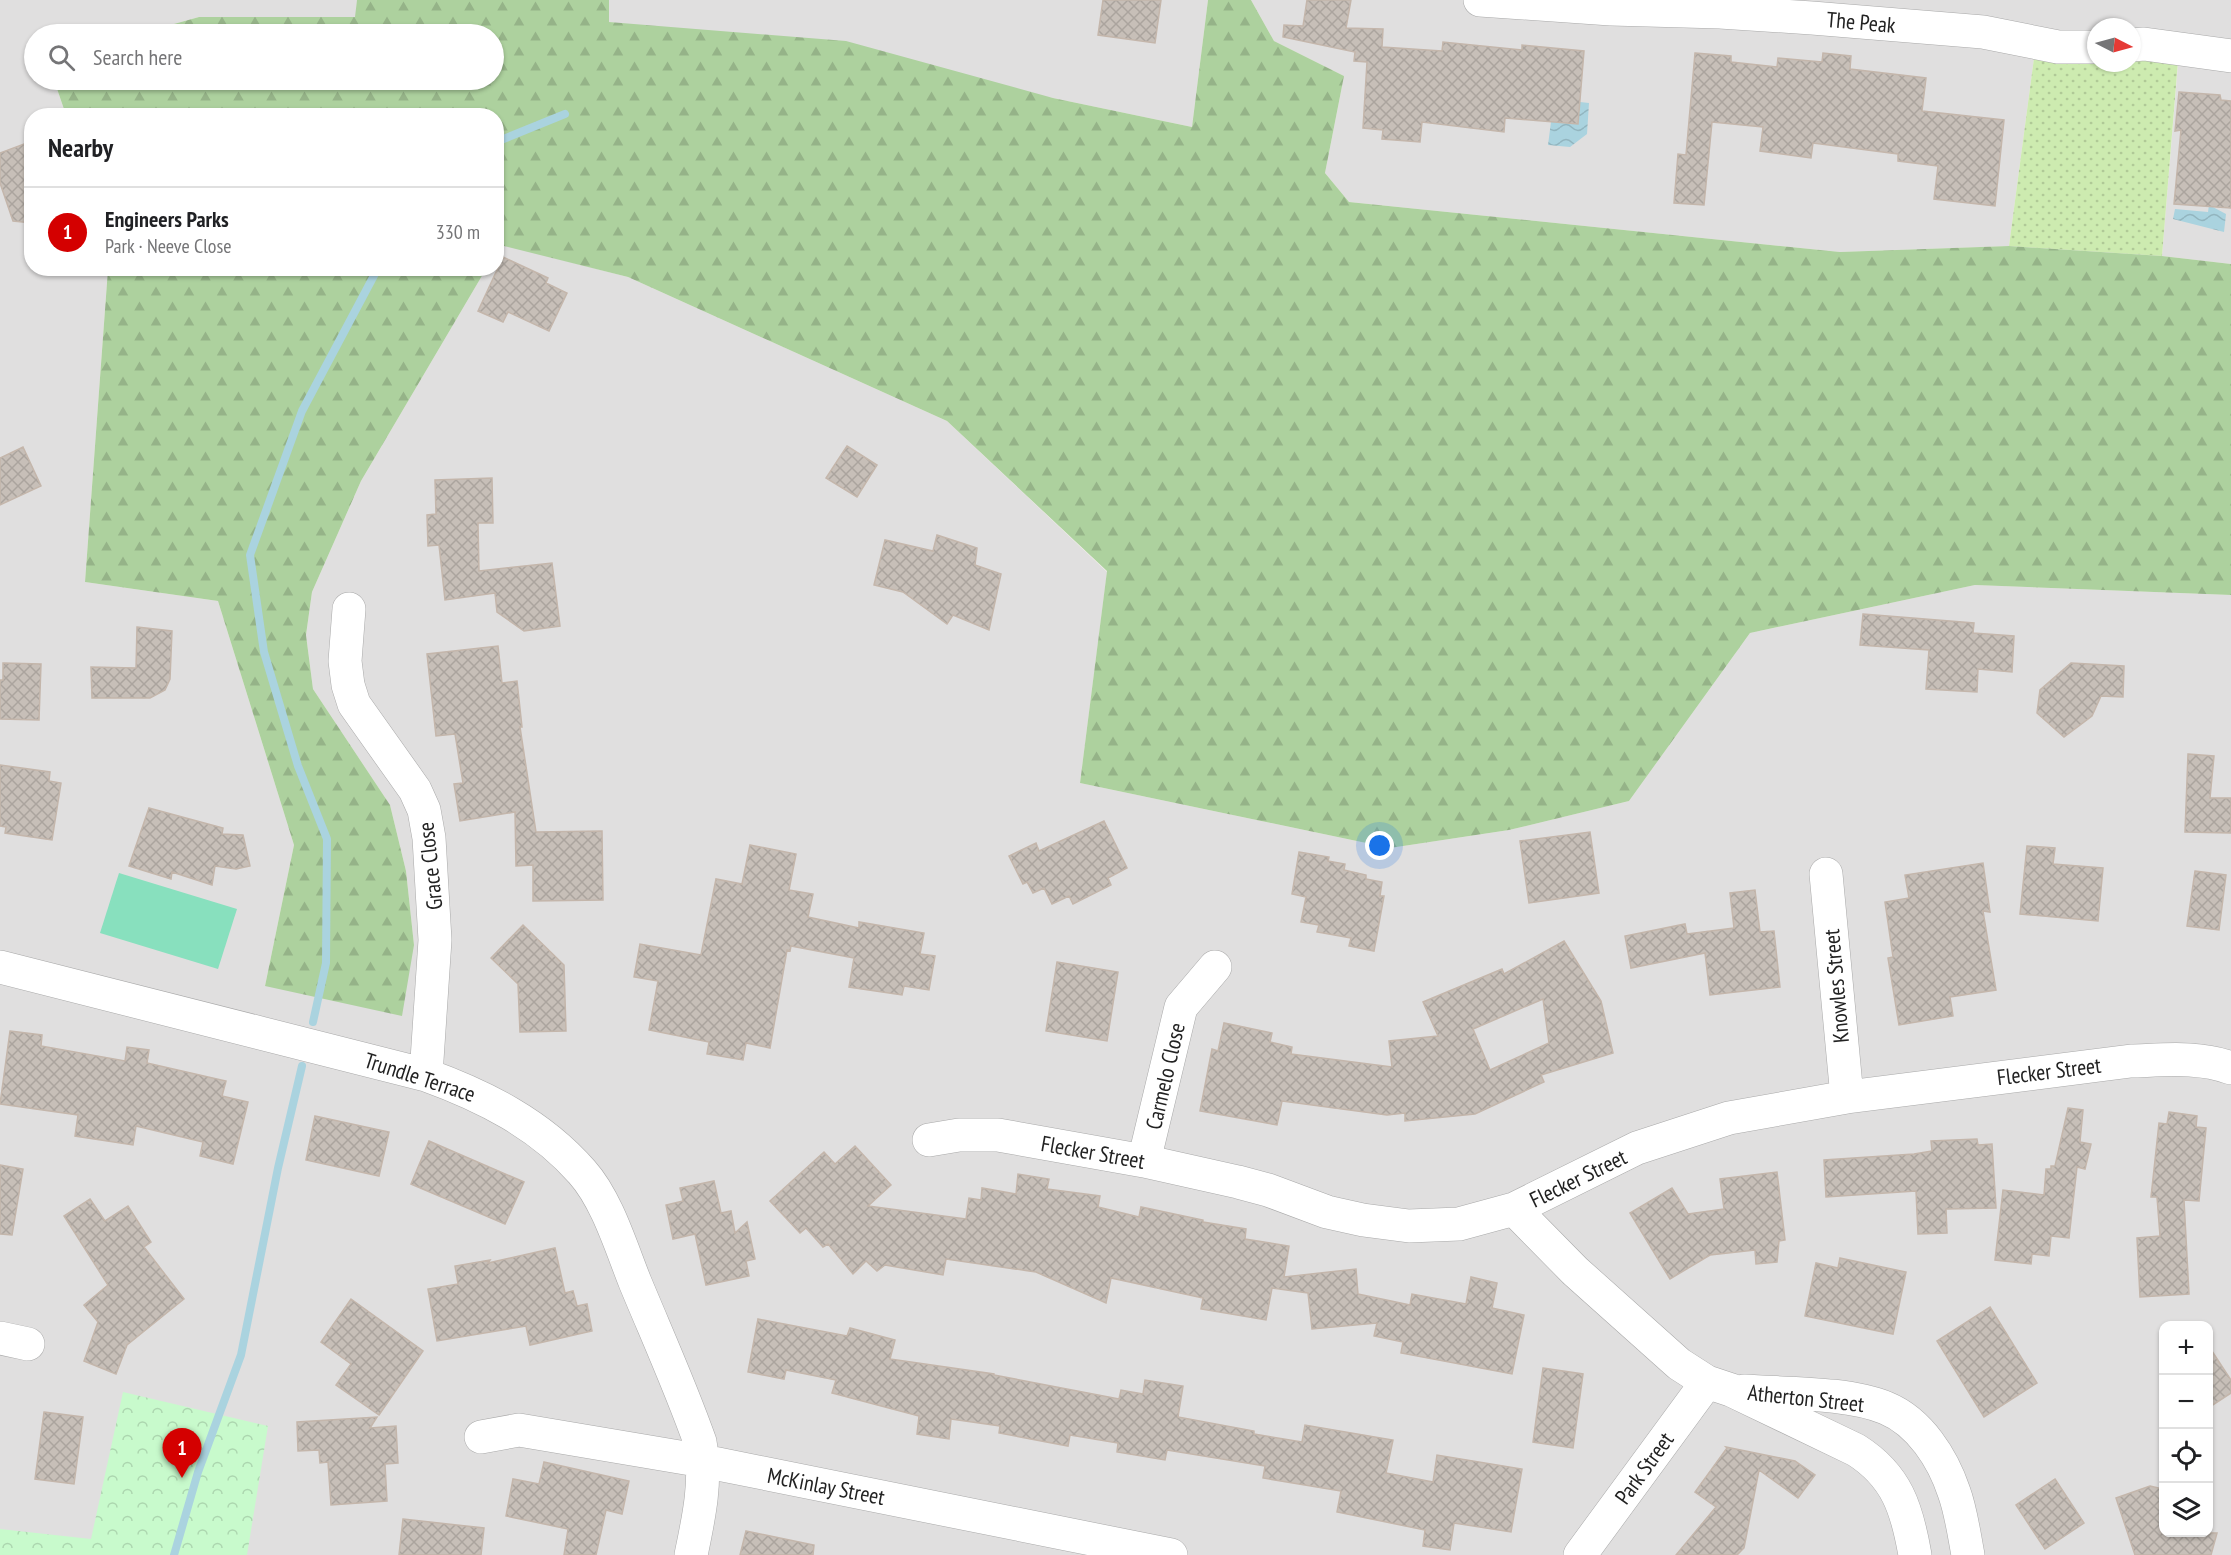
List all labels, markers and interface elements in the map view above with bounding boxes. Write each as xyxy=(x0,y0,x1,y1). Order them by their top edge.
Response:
street label: The Peak xyxy=(1825,5,1897,39)
north arrow xyxy=(2087,18,2141,72)
search box xyxy=(24,24,504,90)
icon: search xyxy=(45,41,78,74)
text: Search here xyxy=(93,43,182,71)
text: Nearby xyxy=(48,131,113,164)
text: Engineers Parks xyxy=(105,205,229,233)
text: 1 xyxy=(63,219,72,245)
text: 330 m xyxy=(436,219,480,245)
text: Park · Neeve Close xyxy=(105,233,232,259)
street label: Grace Close xyxy=(411,821,449,911)
your location xyxy=(1365,831,1394,860)
street label: Knowles Street xyxy=(1817,928,1855,1044)
street label: Carmelo Close xyxy=(1139,1020,1191,1132)
street label: Trundle Terrace xyxy=(361,1046,479,1108)
street label: Flecker Street xyxy=(1995,1051,2103,1091)
street label: Flecker Street xyxy=(1039,1129,1147,1175)
street label: Flecker Street xyxy=(1525,1142,1631,1214)
map controls xyxy=(2159,1321,2213,1537)
button: + xyxy=(2159,1321,2213,1375)
button: − xyxy=(2159,1375,2213,1429)
street label: Atherton Street xyxy=(1746,1378,1866,1418)
street label: Park Street xyxy=(1608,1426,1680,1510)
pin: 1 xyxy=(162,1428,201,1478)
button: locate xyxy=(2159,1429,2213,1483)
street label: McKinlay Street xyxy=(765,1461,887,1511)
button: layers xyxy=(2159,1483,2213,1537)

